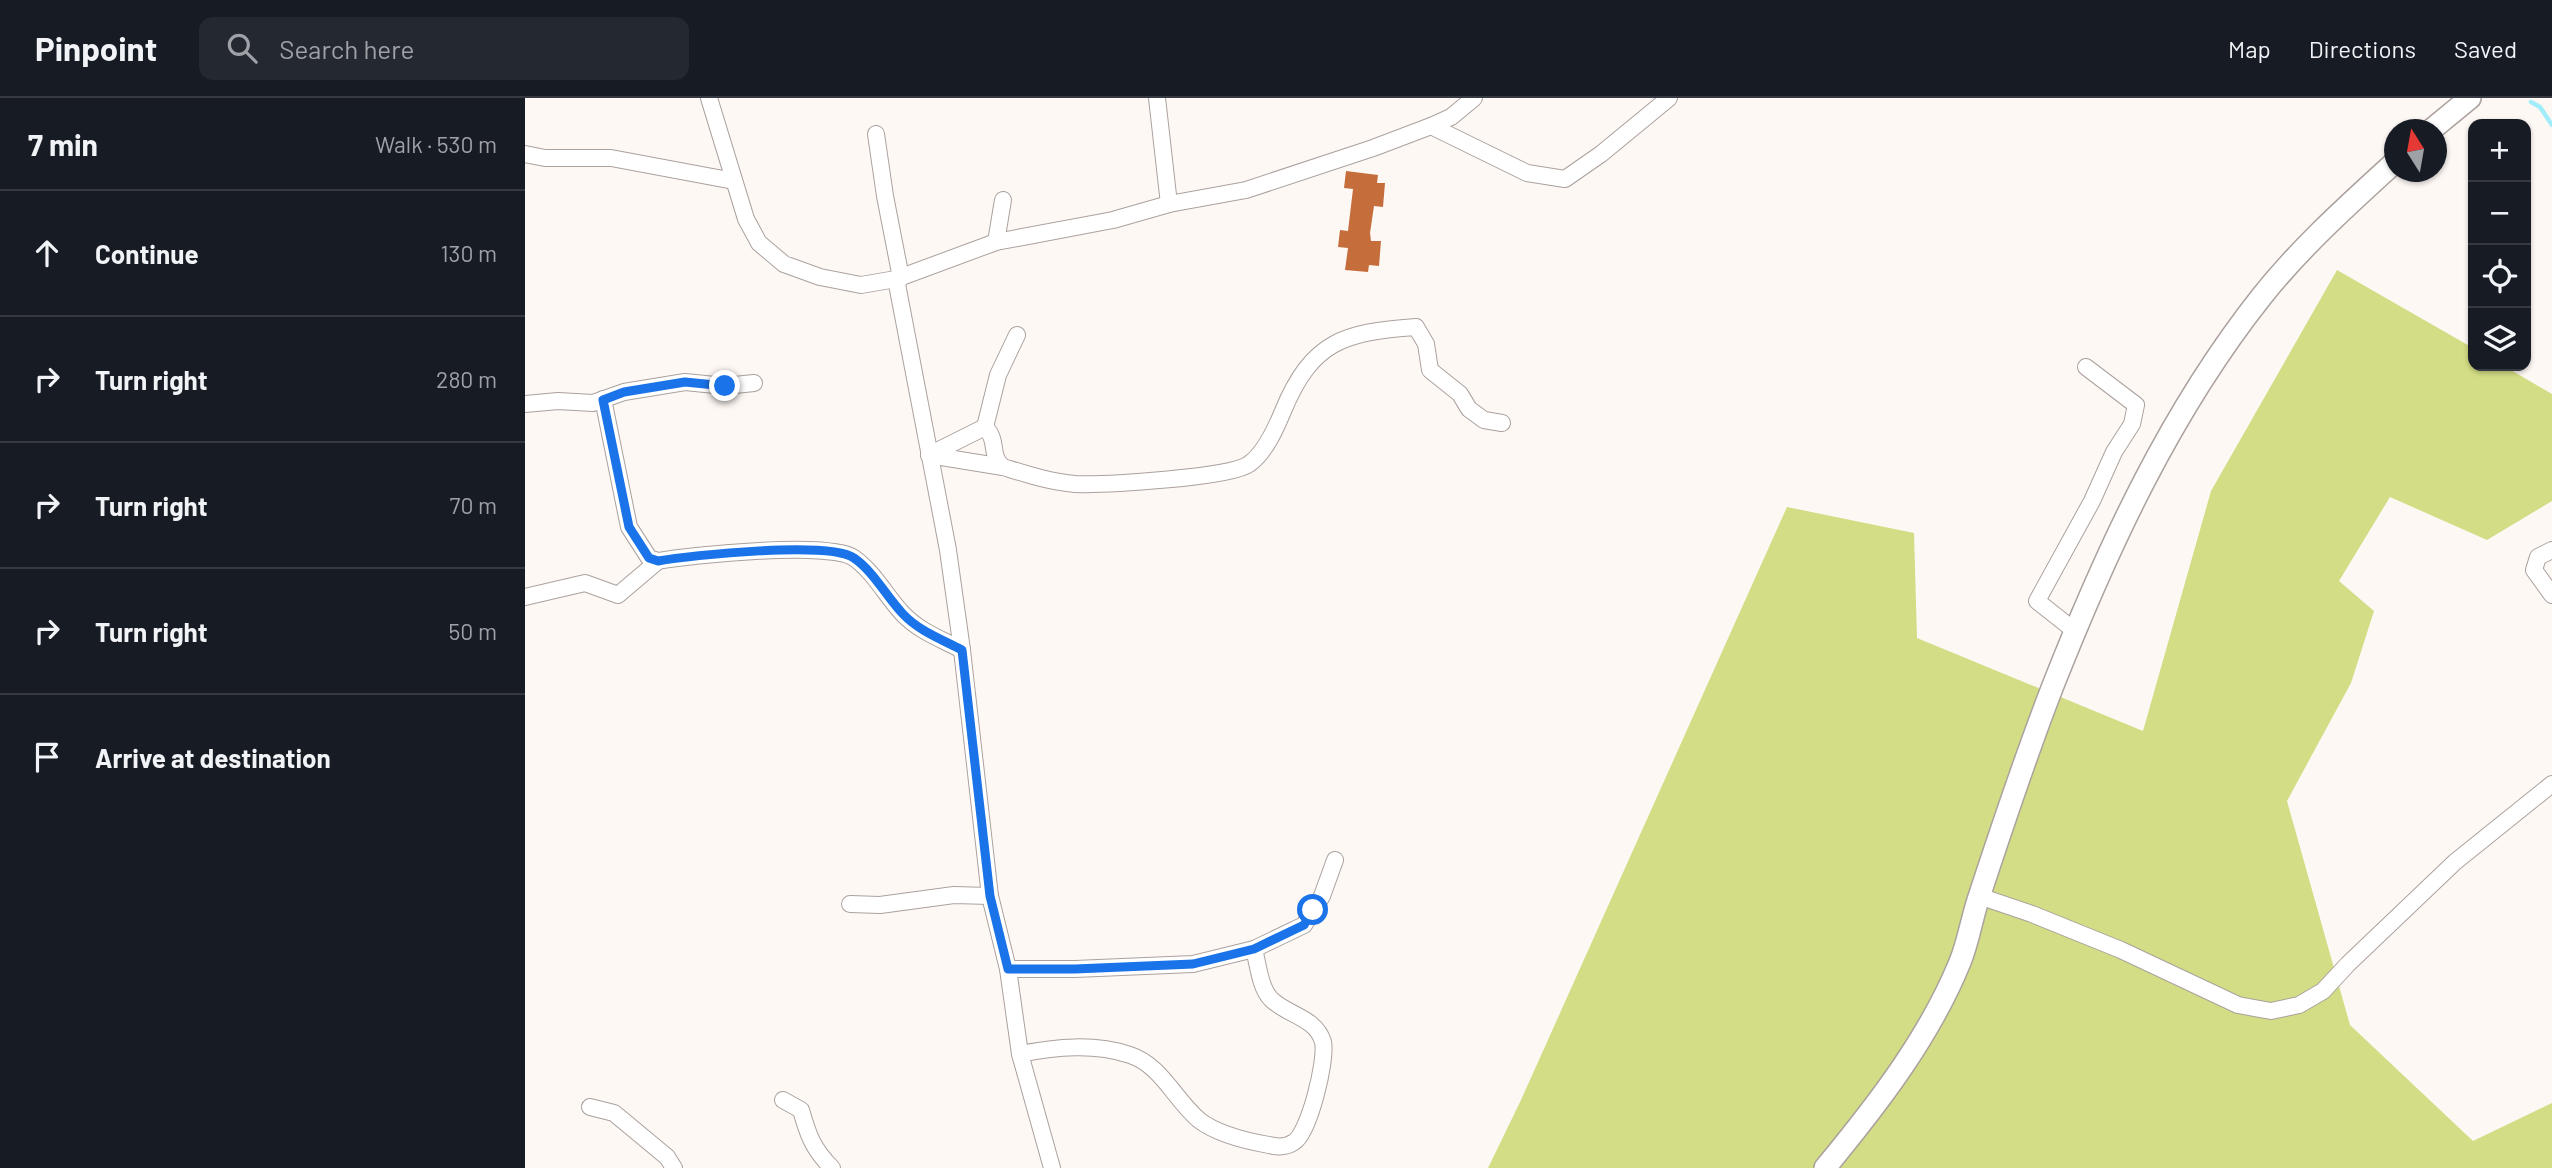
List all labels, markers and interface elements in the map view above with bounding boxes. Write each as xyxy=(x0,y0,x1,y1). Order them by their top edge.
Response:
search box xyxy=(199,17,689,80)
text: Pinpoint xyxy=(35,28,157,68)
icon: search xyxy=(223,29,261,67)
text: Search here xyxy=(279,33,414,64)
text: Map xyxy=(2228,34,2271,63)
text: Directions xyxy=(2309,34,2416,63)
text: Saved xyxy=(2454,34,2517,63)
north arrow xyxy=(2384,119,2447,182)
map controls xyxy=(2468,119,2531,371)
button: + xyxy=(2468,119,2531,182)
text: 7 min xyxy=(28,126,98,162)
text: Walk · 530 m xyxy=(375,130,497,158)
button: − xyxy=(2468,182,2531,245)
icon: ahead xyxy=(28,234,66,272)
text: Continue xyxy=(95,238,199,269)
text: 130 m xyxy=(440,239,497,267)
button: locate xyxy=(2468,245,2531,308)
button: layers xyxy=(2468,308,2531,371)
icon: right xyxy=(28,360,66,398)
text: Turn right xyxy=(95,364,208,395)
text: 280 m xyxy=(436,365,497,393)
route end xyxy=(709,370,740,401)
icon: right xyxy=(28,486,66,524)
text: Turn right xyxy=(95,490,208,521)
text: 70 m xyxy=(450,491,497,519)
icon: right xyxy=(28,612,66,650)
text: Turn right xyxy=(95,616,208,647)
text: 50 m xyxy=(449,617,497,645)
icon: arrive xyxy=(28,738,66,776)
text: Arrive at destination xyxy=(95,742,331,773)
route start xyxy=(1297,894,1328,925)

